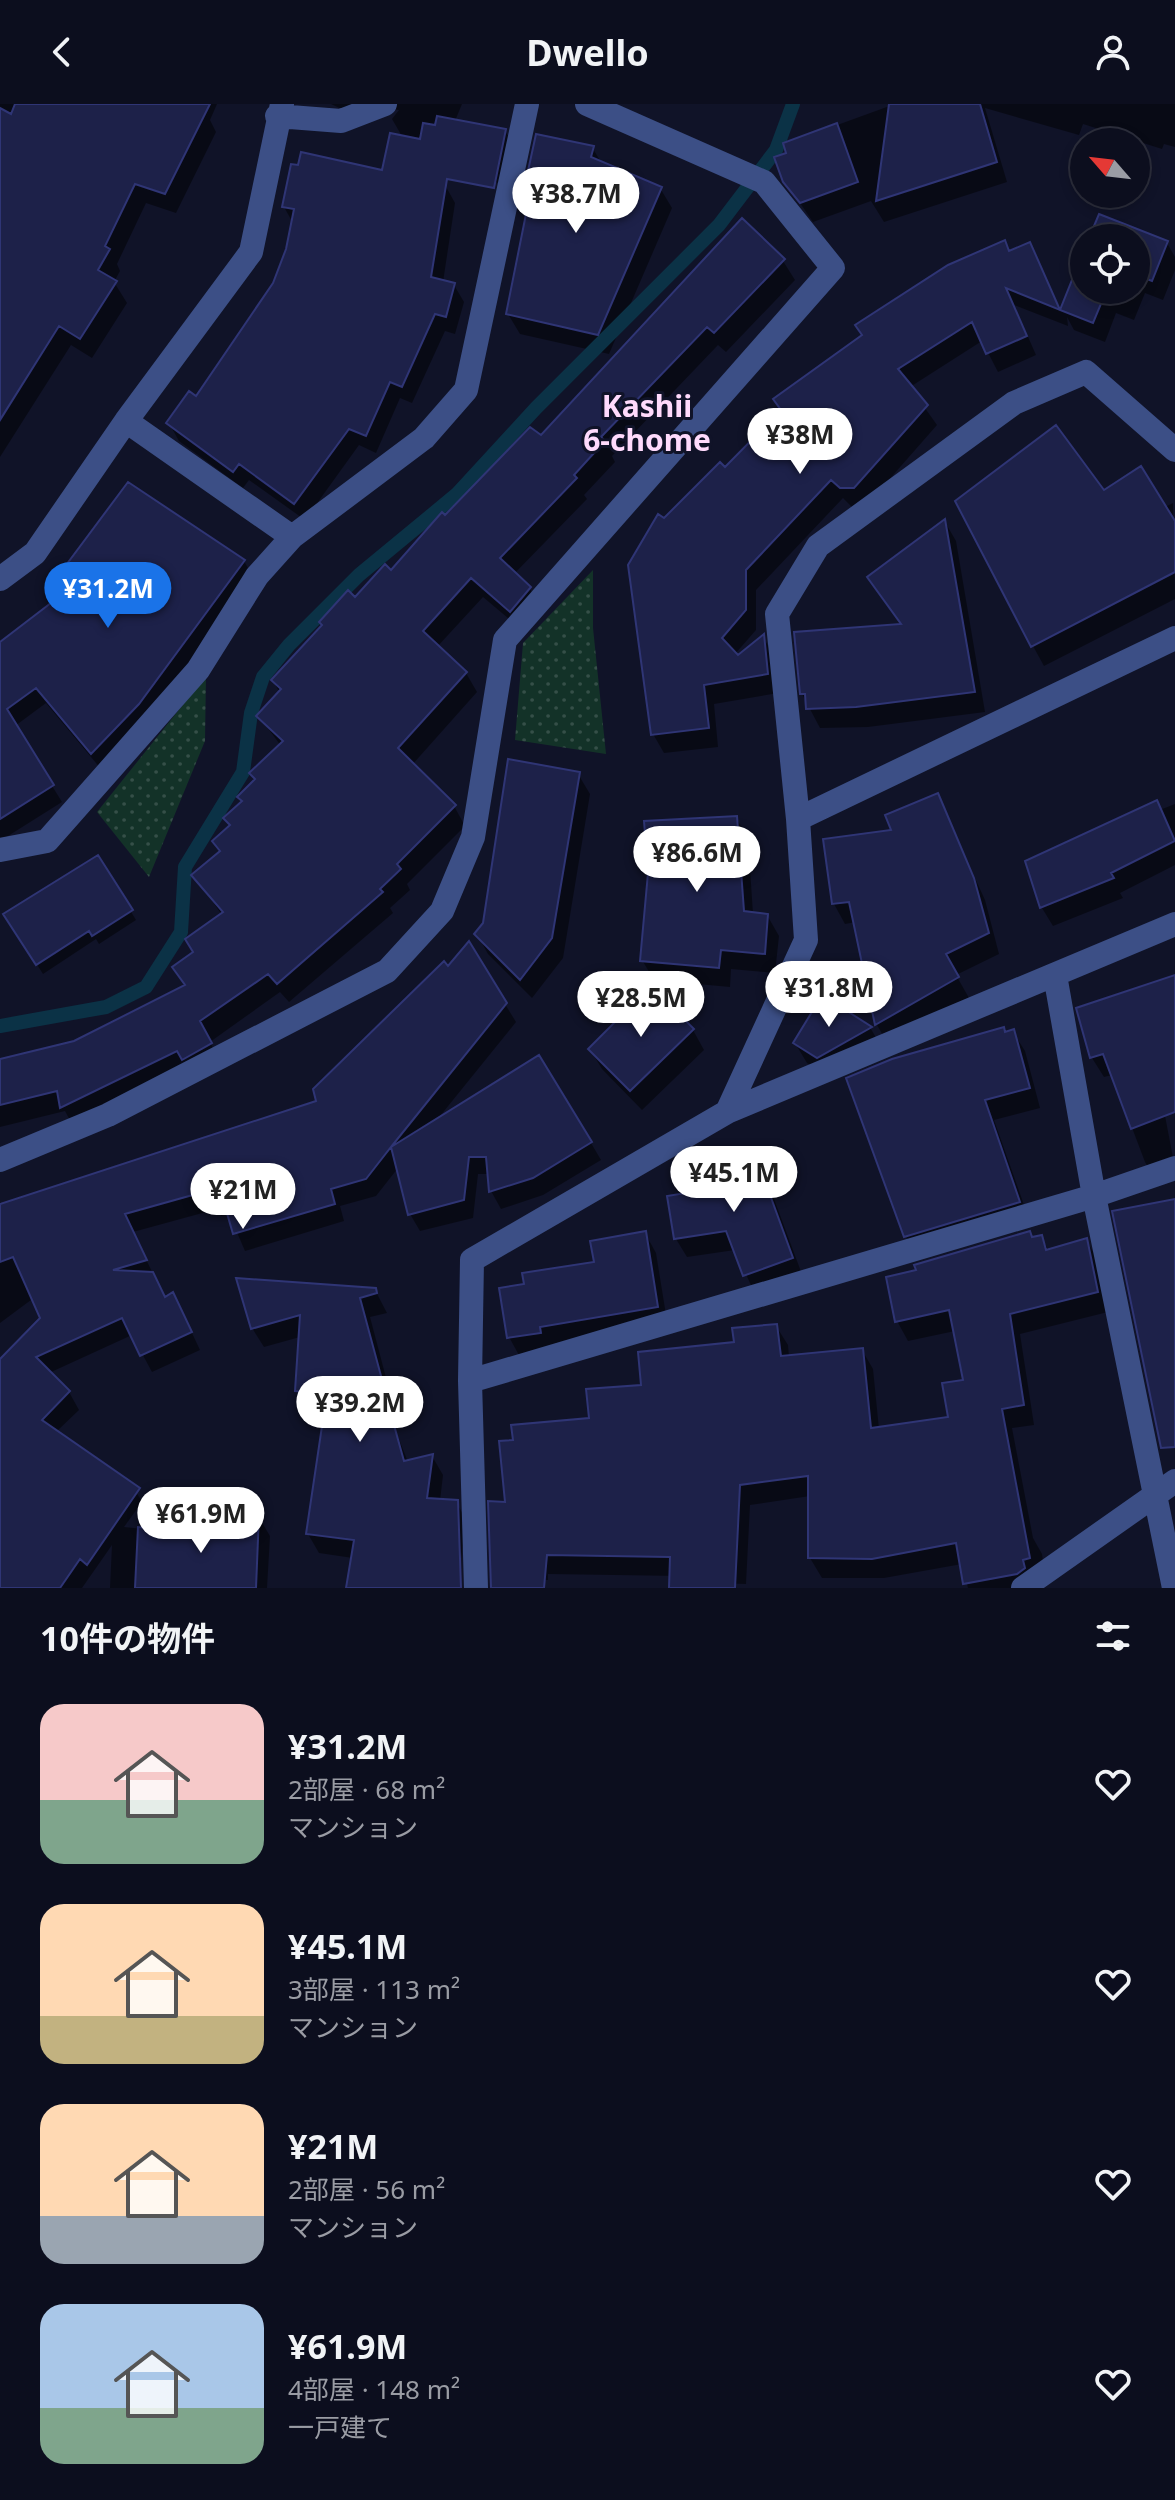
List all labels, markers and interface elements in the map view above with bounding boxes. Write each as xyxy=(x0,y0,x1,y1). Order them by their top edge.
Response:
text: Dwello xyxy=(526,28,649,77)
icon: back xyxy=(40,30,84,74)
icon: person xyxy=(1091,30,1135,74)
north arrow xyxy=(1070,128,1150,208)
map controls xyxy=(1070,128,1150,304)
pin: ¥38.7M xyxy=(511,167,641,235)
text: ¥38.7M xyxy=(530,175,622,211)
button: locate xyxy=(1070,224,1150,304)
district label: Kashii 6-chome xyxy=(583,385,711,460)
pin: ¥38M xyxy=(753,408,847,476)
text: ¥38M xyxy=(765,416,835,452)
pin: ¥31.2M xyxy=(43,562,173,630)
text: ¥31.2M xyxy=(62,570,154,606)
pin: ¥86.6M xyxy=(632,826,762,894)
text: ¥86.6M xyxy=(651,834,743,870)
pin: ¥31.8M xyxy=(764,961,894,1029)
text: ¥31.8M xyxy=(783,969,875,1005)
pin: ¥28.5M xyxy=(576,971,706,1039)
text: ¥28.5M xyxy=(595,979,687,1015)
pin: ¥45.1M xyxy=(669,1146,799,1214)
text: ¥45.1M xyxy=(688,1154,780,1190)
pin: ¥21M xyxy=(196,1163,290,1231)
text: ¥21M xyxy=(208,1171,278,1207)
pin: ¥39.2M xyxy=(295,1376,425,1444)
text: ¥39.2M xyxy=(314,1384,406,1420)
pin: ¥61.9M xyxy=(136,1487,266,1555)
text: ¥61.9M xyxy=(155,1495,247,1531)
icon: filters xyxy=(1091,1614,1135,1658)
text: 10件の物件 xyxy=(40,1615,215,1661)
text: ¥31.2M xyxy=(288,1723,407,1769)
icon: home xyxy=(104,1736,200,1832)
icon: heart xyxy=(1091,1762,1135,1806)
text: 2部屋 · 68 m² xyxy=(288,1771,445,1807)
text: マンション xyxy=(288,1809,418,1845)
text: ¥45.1M xyxy=(288,1923,407,1969)
icon: home xyxy=(104,1936,200,2032)
icon: heart xyxy=(1091,1962,1135,2006)
text: 3部屋 · 113 m² xyxy=(288,1971,460,2007)
text: マンション xyxy=(288,2009,418,2045)
text: ¥21M xyxy=(288,2123,378,2169)
icon: home xyxy=(104,2136,200,2232)
icon: heart xyxy=(1091,2162,1135,2206)
text: 2部屋 · 56 m² xyxy=(288,2171,445,2207)
text: マンション xyxy=(288,2209,418,2245)
text: ¥61.9M xyxy=(288,2323,407,2369)
icon: home xyxy=(104,2336,200,2432)
icon: heart xyxy=(1091,2362,1135,2406)
text: 4部屋 · 148 m² xyxy=(288,2371,460,2407)
text: 一戸建て xyxy=(288,2409,392,2445)

